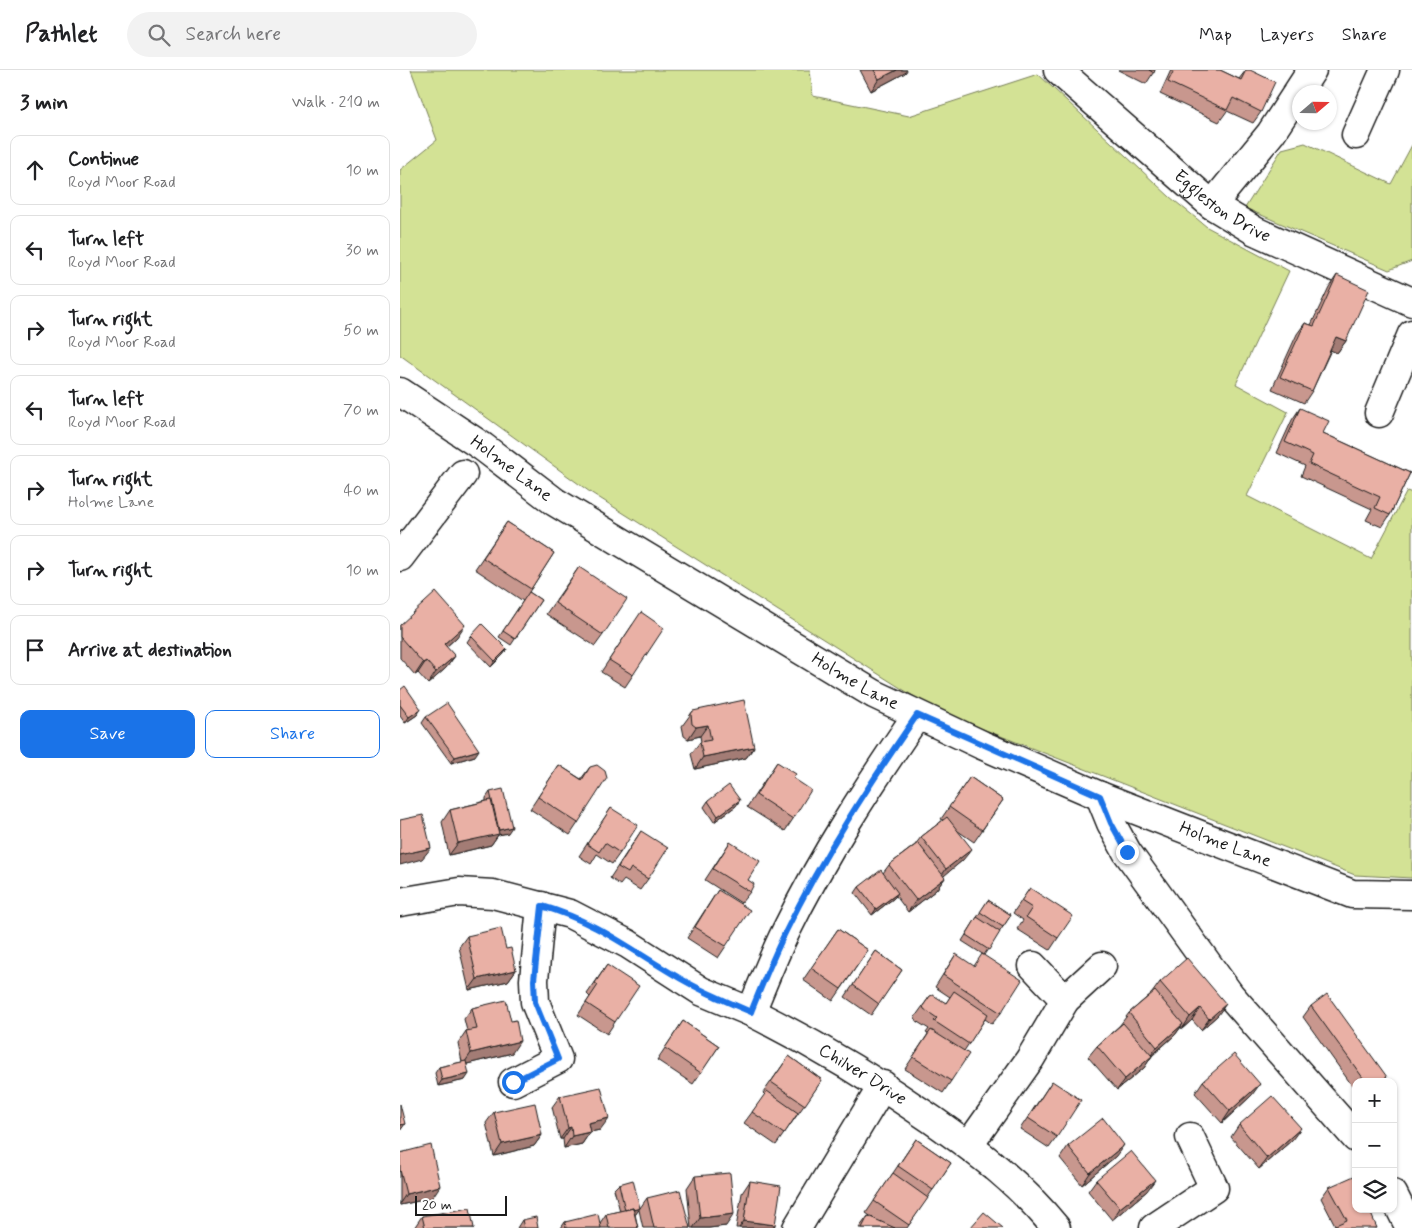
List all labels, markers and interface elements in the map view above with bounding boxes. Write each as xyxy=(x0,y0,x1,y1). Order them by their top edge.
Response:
search box xyxy=(127,12,477,57)
text: Pathlet xyxy=(25,19,97,50)
icon: search xyxy=(145,21,173,49)
text: Search here xyxy=(185,22,281,47)
text: Map xyxy=(1199,23,1232,47)
text: Layers xyxy=(1260,23,1314,47)
text: Share xyxy=(1342,23,1387,47)
north arrow xyxy=(1292,85,1337,130)
text: 3 min xyxy=(20,89,68,117)
text: Walk · 210 m xyxy=(292,92,380,113)
text: Continue xyxy=(68,147,139,172)
icon: ahead xyxy=(21,156,49,184)
text: 10 m xyxy=(346,160,379,181)
street label: Eggleston Drive xyxy=(1168,165,1274,248)
text: Royd Moor Road xyxy=(68,172,176,193)
text: Turn left xyxy=(68,227,144,252)
icon: left xyxy=(21,236,49,264)
text: 30 m xyxy=(346,240,379,261)
text: Royd Moor Road xyxy=(68,252,176,273)
text: Turn right xyxy=(68,307,152,332)
icon: right xyxy=(21,316,49,344)
text: 50 m xyxy=(343,320,379,341)
text: Royd Moor Road xyxy=(68,332,176,353)
text: Turn left xyxy=(68,387,144,412)
icon: left xyxy=(21,396,49,424)
text: 70 m xyxy=(343,400,379,421)
text: Royd Moor Road xyxy=(68,412,176,433)
street label: Holme Lane xyxy=(465,430,557,508)
text: Turn right xyxy=(68,467,152,492)
icon: right xyxy=(21,476,49,504)
text: 40 m xyxy=(343,480,379,501)
text: Holme Lane xyxy=(68,492,154,513)
icon: right xyxy=(21,556,49,584)
text: Turn right xyxy=(68,558,152,583)
text: 10 m xyxy=(346,560,379,581)
icon: arrive xyxy=(21,636,49,664)
text: Arrive at destination xyxy=(68,638,232,663)
street label: Holme Lane xyxy=(807,647,903,716)
button: Save xyxy=(20,710,195,758)
button: Share xyxy=(205,710,380,758)
street label: Holme Lane xyxy=(1176,816,1275,874)
route end xyxy=(1116,841,1139,864)
street label: Chilver Drive xyxy=(814,1038,911,1111)
route start xyxy=(502,1071,525,1094)
map controls xyxy=(1352,1078,1397,1213)
button: + xyxy=(1352,1078,1397,1123)
button: − xyxy=(1352,1123,1397,1168)
button: layers xyxy=(1352,1168,1397,1213)
scale bar xyxy=(415,1193,508,1216)
text: 20 m xyxy=(422,1196,452,1214)

